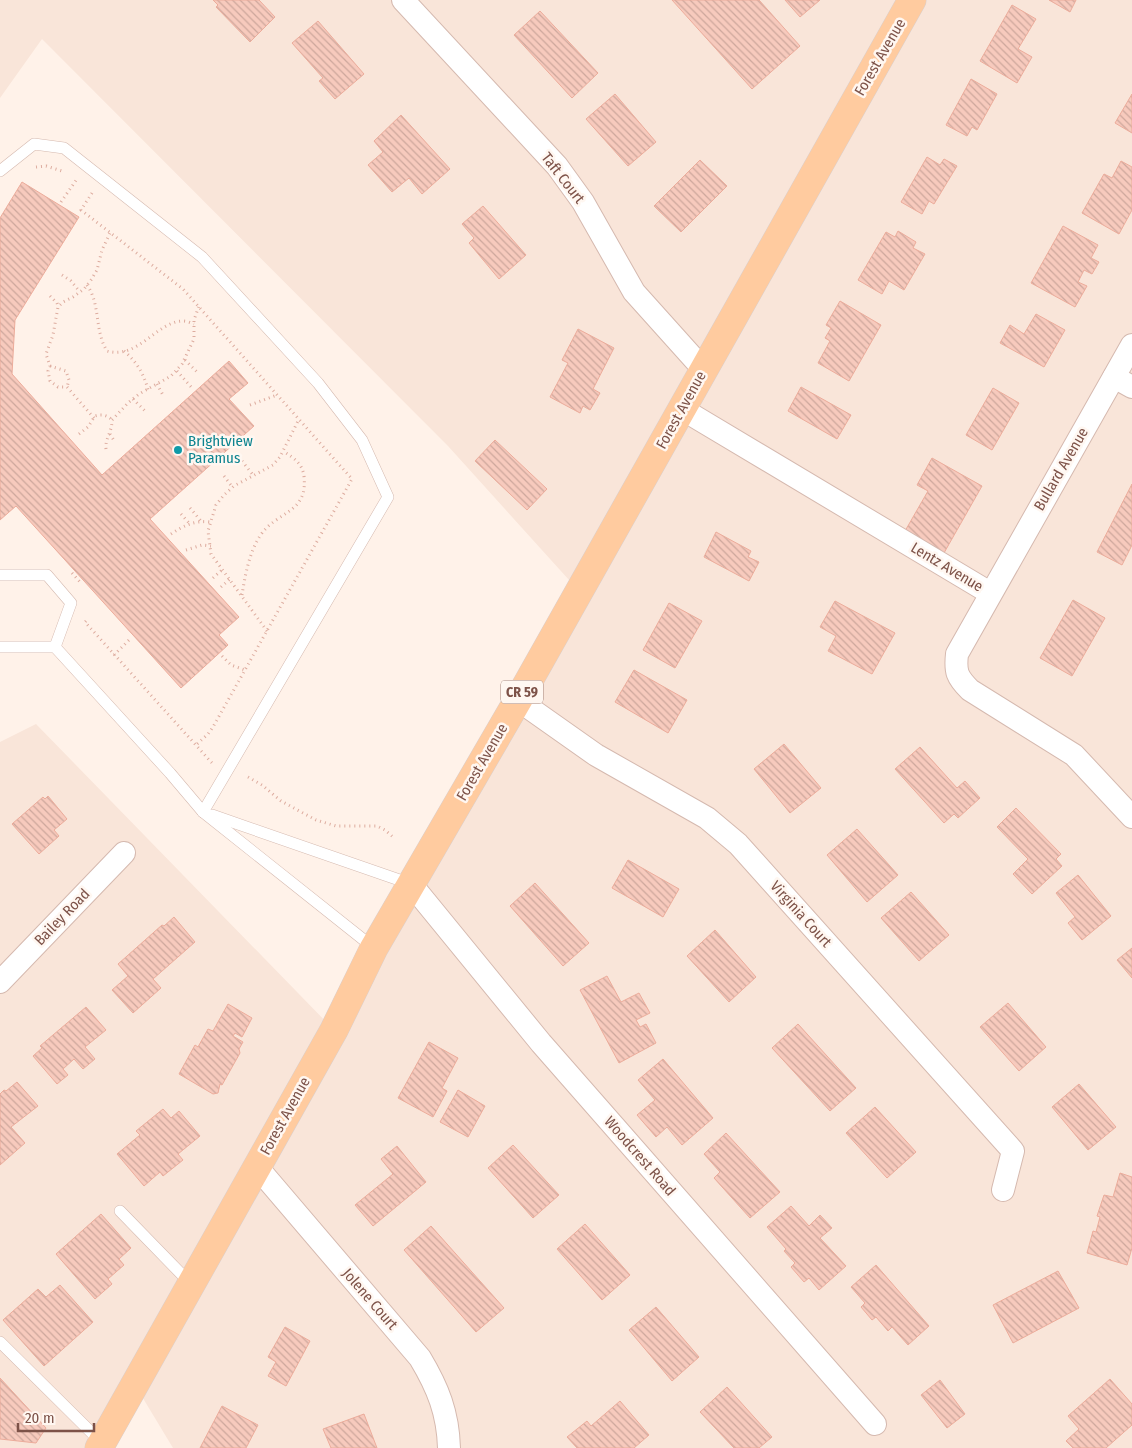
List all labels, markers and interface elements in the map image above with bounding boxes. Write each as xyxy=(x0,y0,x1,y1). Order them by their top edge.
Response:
street label: Forest Avenue xyxy=(851,15,909,99)
street label: Taft Court xyxy=(538,149,589,207)
street label: Forest Avenue xyxy=(652,368,710,452)
street label: Bullard Avenue xyxy=(1030,424,1092,514)
place label: Brightview Paramus xyxy=(188,432,253,467)
marker: Brightview Paramus xyxy=(172,444,184,456)
street label: Lentz Avenue xyxy=(908,538,986,596)
road number: CR 59 xyxy=(501,680,543,704)
street label: Forest Avenue xyxy=(453,720,511,804)
street label: Virginia Court xyxy=(767,877,836,951)
street label: Bailey Road xyxy=(31,885,93,949)
street label: Forest Avenue xyxy=(256,1074,314,1158)
street label: Woodcrest Road xyxy=(601,1113,679,1199)
street label: Jolene Court xyxy=(338,1265,402,1333)
scale bar xyxy=(18,1400,94,1432)
text: 20 m xyxy=(25,1409,55,1427)

